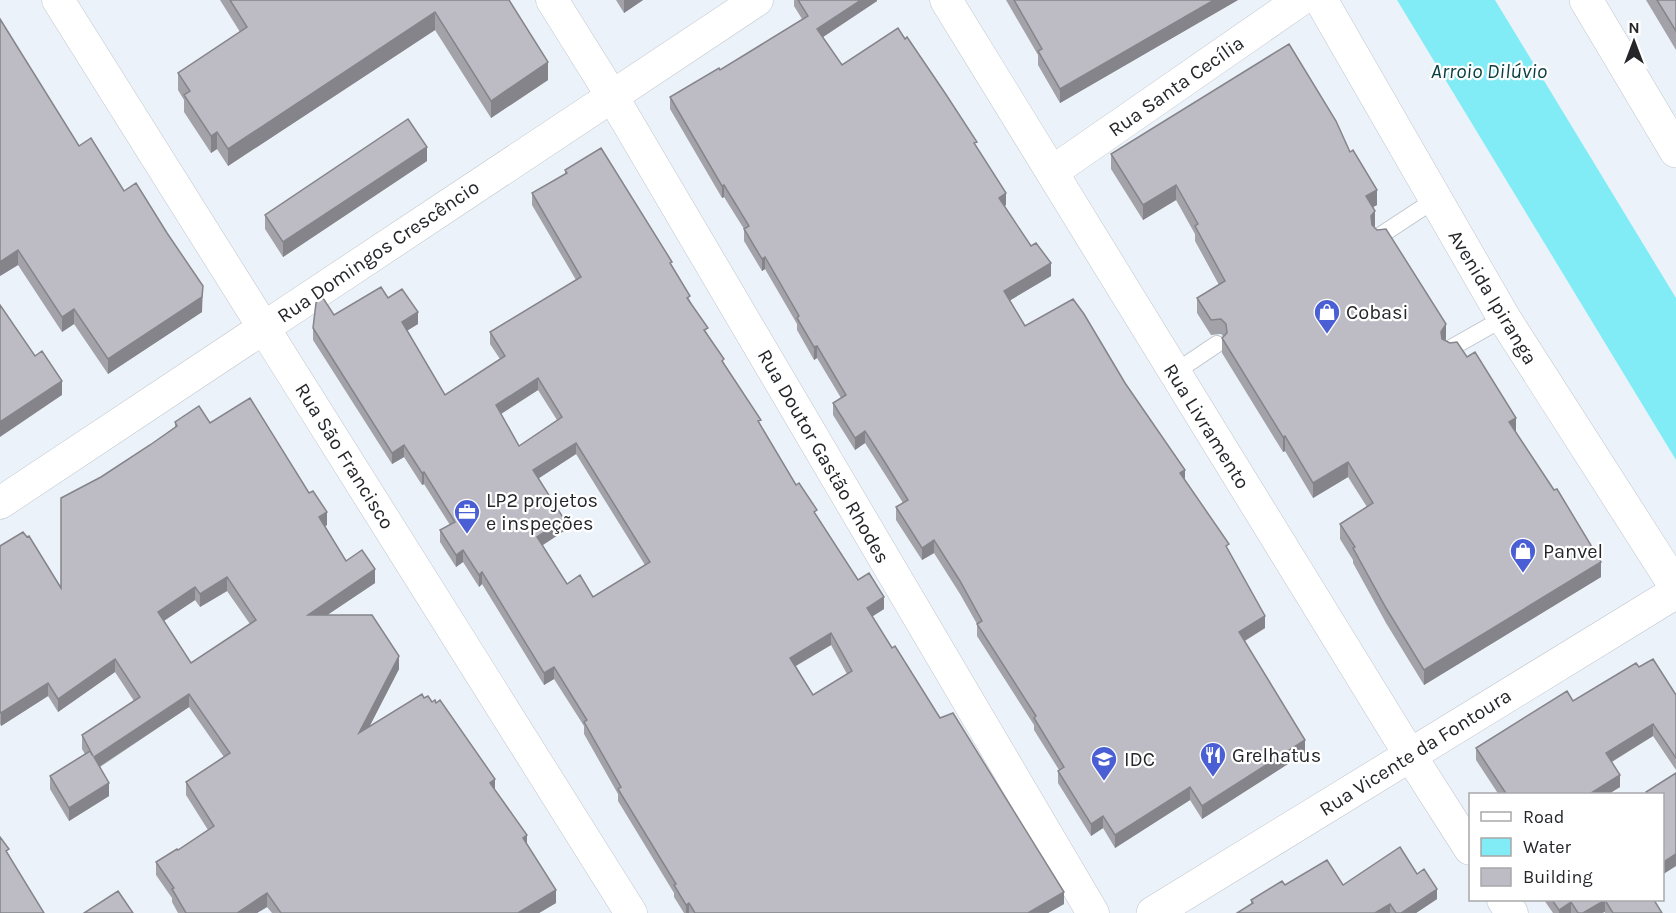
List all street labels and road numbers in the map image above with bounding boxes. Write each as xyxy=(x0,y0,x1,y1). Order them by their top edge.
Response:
street label: Rua Santa Cecília xyxy=(1104,31,1248,142)
street label: Rua Domingos Crescêncio xyxy=(273,175,484,328)
street label: Avenida Ipiranga xyxy=(1443,226,1542,369)
street label: Rua Doutor Gastão Rhodes xyxy=(753,345,894,567)
street label: Rua Livramento xyxy=(1159,359,1254,493)
street label: Rua São Francisco xyxy=(290,379,399,533)
street label: Rua Vicente da Fontoura xyxy=(1315,684,1515,821)

